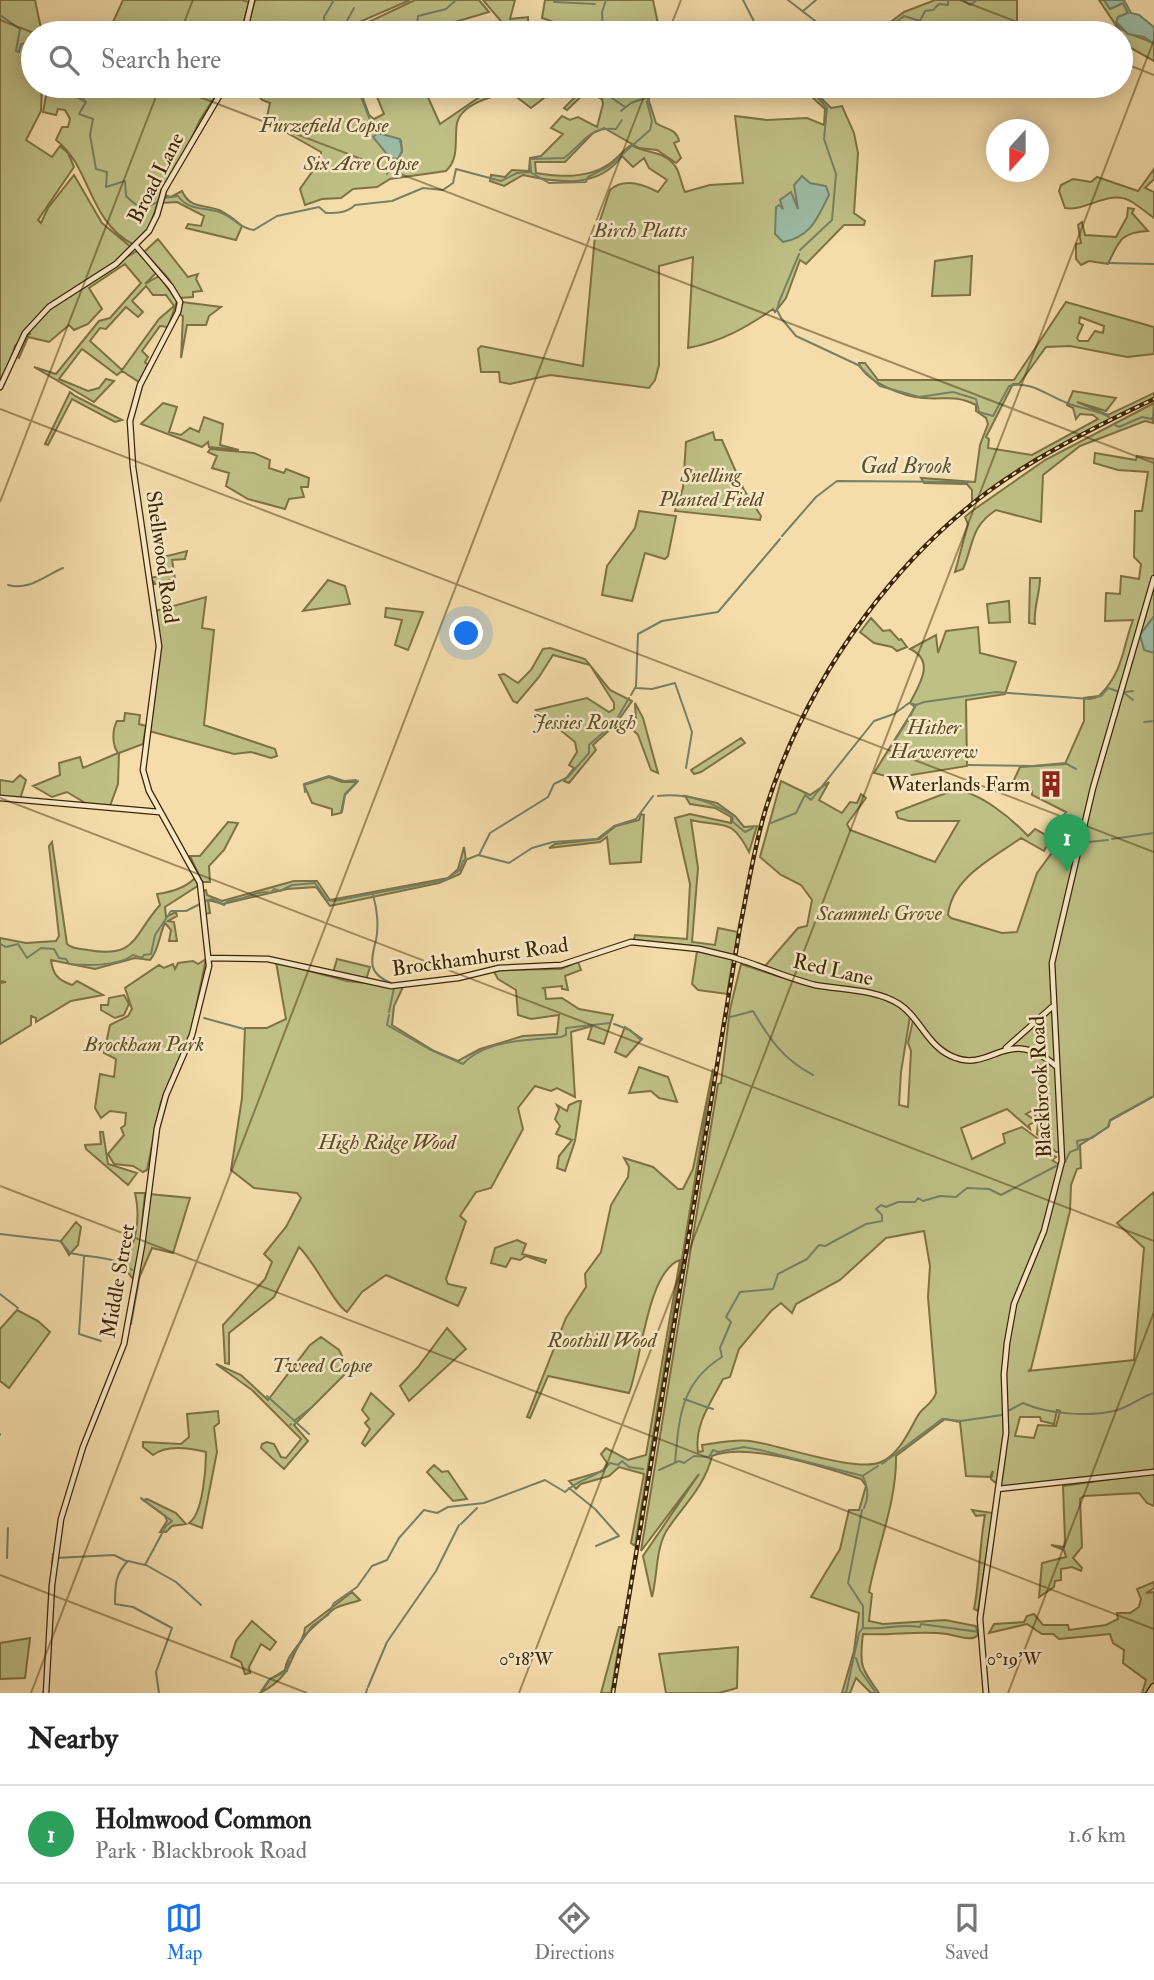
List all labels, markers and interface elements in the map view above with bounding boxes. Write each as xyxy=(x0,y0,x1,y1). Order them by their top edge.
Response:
search box xyxy=(21,21,1133,98)
icon: search xyxy=(45,41,83,79)
text: Search here xyxy=(101,44,221,76)
park label: Furzefield Copse xyxy=(259,112,389,139)
north arrow xyxy=(986,119,1049,182)
street label: Broad Lane xyxy=(122,128,190,228)
park label: Six Acre Copse xyxy=(303,150,419,177)
park label: Birch Platts xyxy=(592,217,688,244)
water label: Gad Brook xyxy=(860,451,952,480)
park label: Snelling Planted Field xyxy=(658,462,764,513)
street label: Shellwood Road xyxy=(139,489,185,626)
your location xyxy=(449,616,483,650)
park label: Jessies Rough xyxy=(532,709,636,736)
park label: Hither Hawesrew xyxy=(889,714,978,765)
building icon: Waterlands Farm xyxy=(1036,769,1066,799)
place label: Waterlands Farm xyxy=(885,771,1030,798)
pin: 1 xyxy=(1044,814,1090,872)
park label: Scammels Grove xyxy=(815,900,943,927)
street label: Brockhamhurst Road xyxy=(390,931,571,983)
street label: Red Lane xyxy=(790,948,876,992)
street label: Blackbrook Road xyxy=(1024,1014,1058,1159)
park label: Brockham Park xyxy=(83,1031,204,1058)
park label: High Ridge Wood xyxy=(317,1129,457,1156)
street label: Middle Street xyxy=(95,1222,141,1340)
park label: Roothill Wood xyxy=(546,1327,658,1354)
park label: Tweed Copse xyxy=(272,1352,373,1379)
text: 0°18'W xyxy=(499,1648,554,1671)
text: 0°19'W xyxy=(987,1648,1042,1671)
text: Nearby xyxy=(28,1720,118,1757)
text: Holmwood Common xyxy=(95,1804,312,1836)
text: 1 xyxy=(47,1820,55,1849)
text: 1.6 km xyxy=(1068,1820,1126,1849)
text: Park · Blackbrook Road xyxy=(95,1836,307,1865)
tab: Map xyxy=(165,1899,203,1965)
tab: Directions xyxy=(534,1899,614,1965)
tab: Saved xyxy=(945,1899,989,1965)

